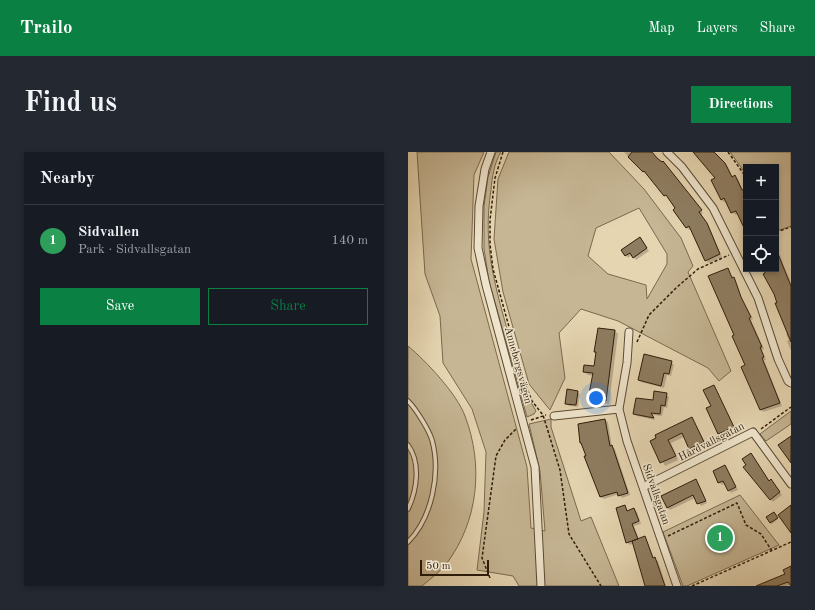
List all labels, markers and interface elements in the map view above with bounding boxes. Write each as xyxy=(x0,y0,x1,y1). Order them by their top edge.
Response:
text: Trailo xyxy=(20,19,73,38)
text: Map xyxy=(649,21,675,35)
text: Layers xyxy=(697,21,738,35)
text: Share xyxy=(760,21,795,35)
button: Directions xyxy=(691,86,791,123)
text: Find us xyxy=(24,90,117,118)
map controls xyxy=(743,164,779,272)
button: + xyxy=(743,164,779,200)
text: Nearby xyxy=(40,170,95,187)
button: − xyxy=(743,200,779,236)
text: Sidvallen xyxy=(78,225,139,240)
text: 1 xyxy=(49,234,57,247)
text: 140 m xyxy=(331,234,368,247)
button: locate xyxy=(743,236,779,272)
text: Park · Sidvallsgatan xyxy=(78,243,191,256)
button: Save xyxy=(40,288,200,325)
button: Share xyxy=(208,288,368,325)
street label: Annebergsvägen xyxy=(502,326,533,405)
your location xyxy=(586,388,606,408)
street label: Hårdvallsgatan xyxy=(677,421,747,464)
street label: Sidvallsgatan xyxy=(640,463,671,526)
pin: 1 xyxy=(707,523,733,553)
scale bar xyxy=(420,558,489,577)
text: 50 m xyxy=(426,561,451,572)

